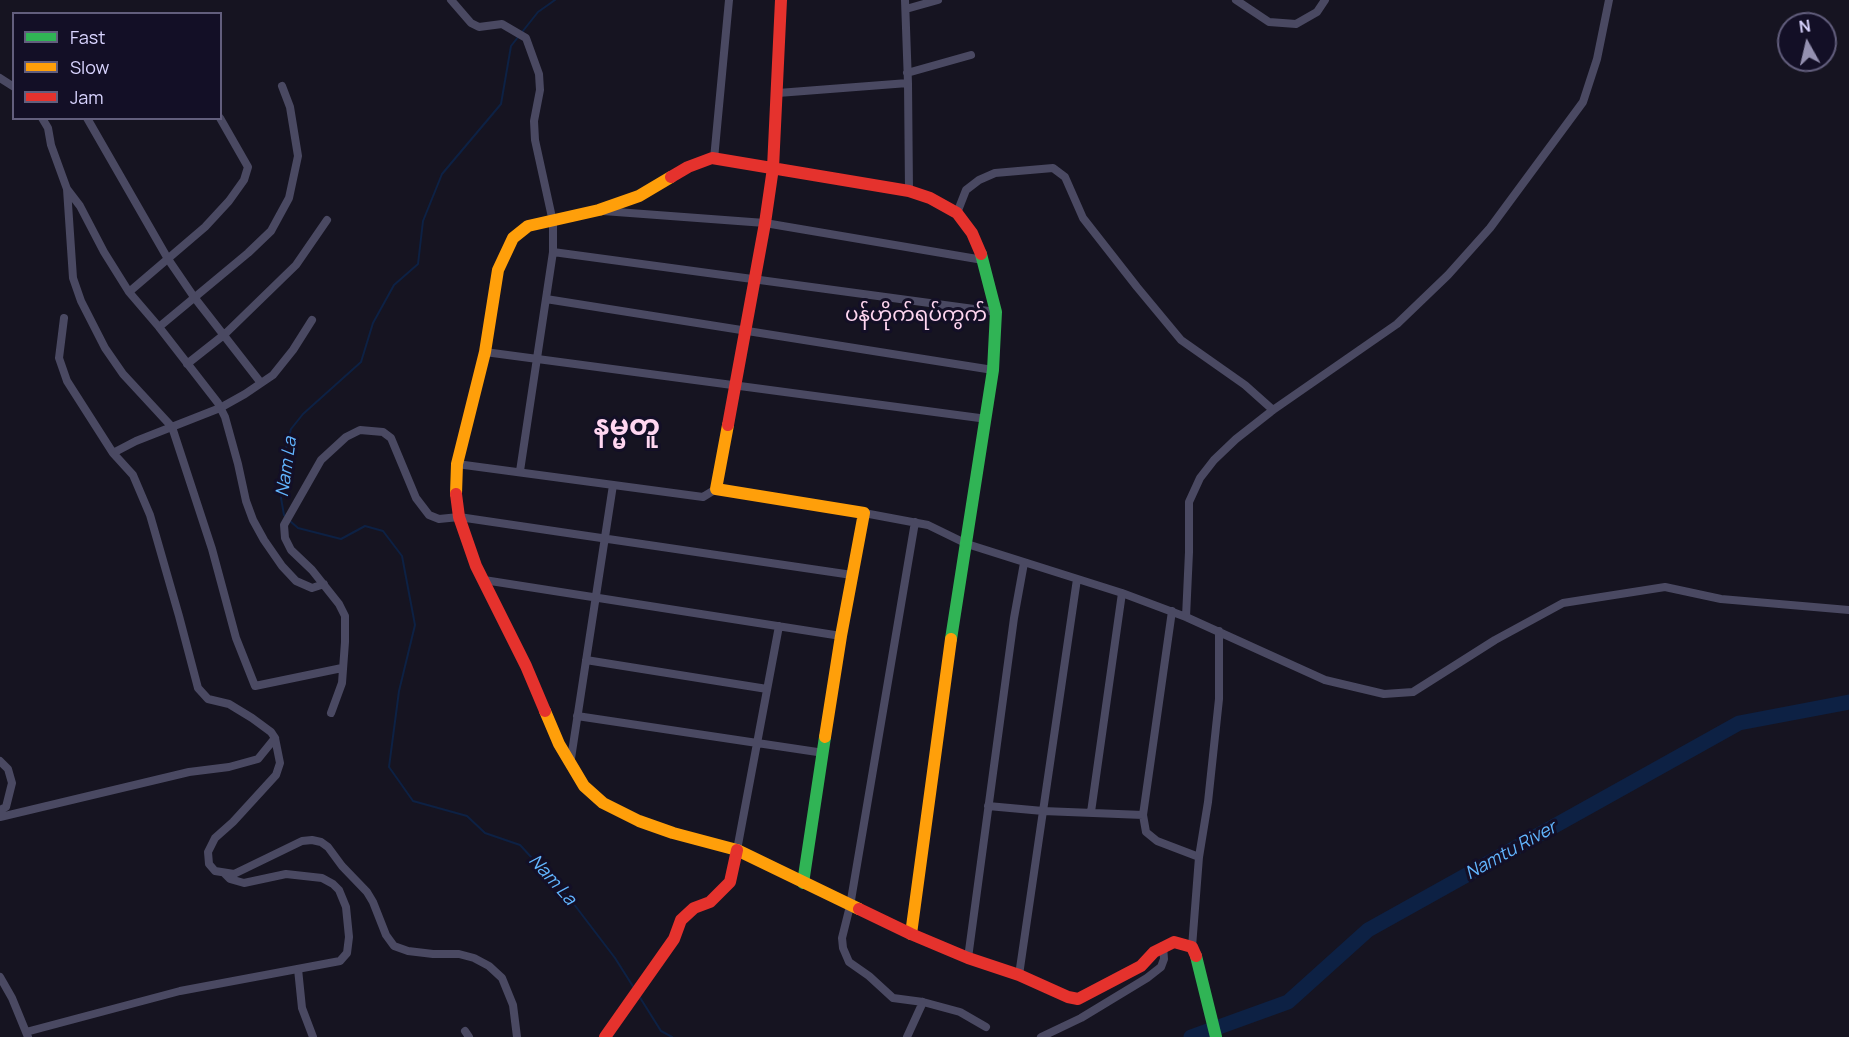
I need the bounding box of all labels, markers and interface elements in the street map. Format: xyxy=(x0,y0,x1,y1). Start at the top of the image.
legend xyxy=(12,12,222,120)
north arrow xyxy=(1777,12,1837,72)
text: N xyxy=(1798,14,1812,38)
text: Fast xyxy=(70,25,105,49)
text: Slow xyxy=(70,55,109,79)
text: Jam xyxy=(70,85,104,109)
district label: ပန်ဟိုက်ရပ်ကွက် xyxy=(845,303,987,327)
district label: နမ္မတူ xyxy=(594,410,660,444)
water label: Nam La xyxy=(272,436,302,498)
water label: Namtu River xyxy=(1462,817,1560,885)
water label: Nam La xyxy=(524,850,580,910)

